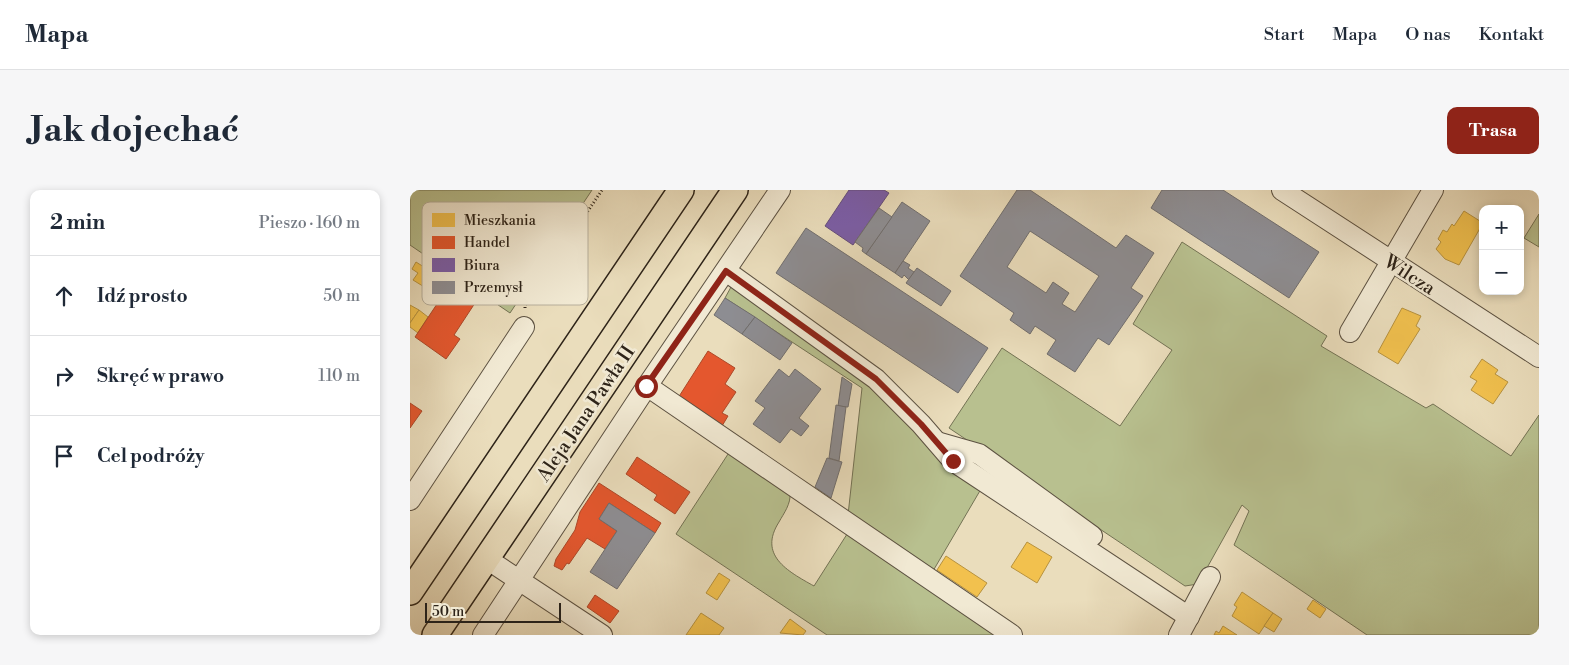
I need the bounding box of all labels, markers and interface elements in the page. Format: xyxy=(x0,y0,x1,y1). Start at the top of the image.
text: Mapa xyxy=(25,20,88,50)
text: Start xyxy=(1264,23,1305,46)
text: Mapa xyxy=(1333,23,1377,46)
text: O nas xyxy=(1405,23,1451,46)
text: Kontakt xyxy=(1479,23,1544,46)
button: Trasa xyxy=(1447,107,1539,154)
text: Jak dojechać xyxy=(30,109,239,152)
legend xyxy=(422,202,588,305)
map controls xyxy=(1479,205,1524,295)
button: + xyxy=(1479,205,1524,250)
text: 2 min xyxy=(50,210,105,236)
text: Mieszkania xyxy=(464,212,537,230)
text: Pieszo · 160 m xyxy=(259,213,360,233)
text: Handel xyxy=(464,234,510,252)
street label: Wilcza xyxy=(1378,249,1440,301)
button: − xyxy=(1479,250,1524,295)
text: Biura xyxy=(463,257,500,275)
text: Przemysł xyxy=(464,279,524,297)
icon: ahead xyxy=(50,282,78,310)
text: Idź prosto xyxy=(97,284,188,308)
text: 50 m xyxy=(323,286,360,306)
street label: Aleja Jana Pawła II xyxy=(531,341,640,487)
icon: right xyxy=(50,362,78,390)
text: Skręć w prawo xyxy=(97,364,224,388)
text: 110 m xyxy=(318,366,360,386)
route start xyxy=(635,375,658,398)
icon: arrive xyxy=(50,442,78,470)
text: Cel podróży xyxy=(97,444,204,468)
route end xyxy=(942,450,965,473)
scale bar xyxy=(425,600,561,623)
text: 50 m xyxy=(432,603,464,621)

